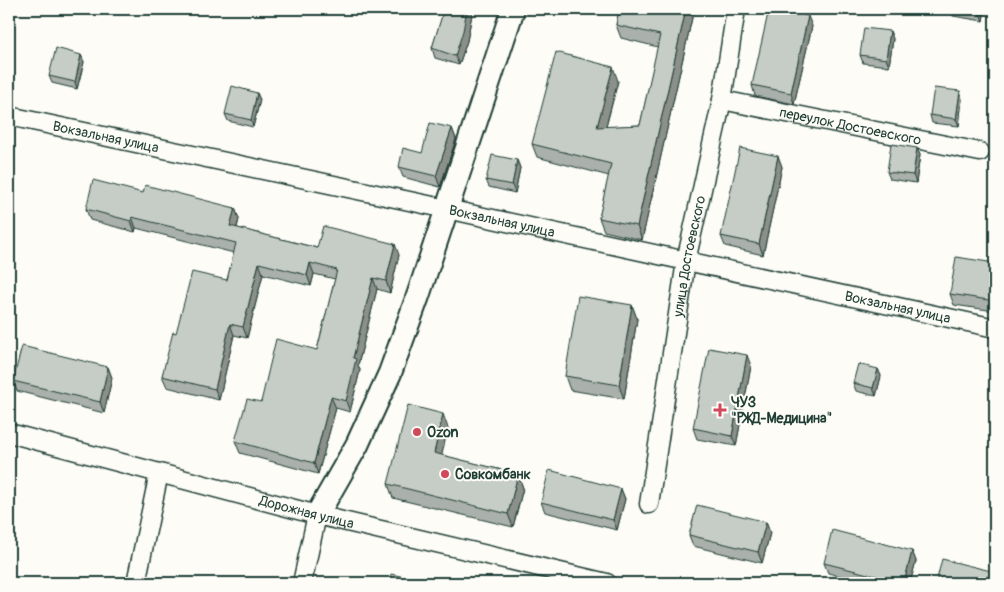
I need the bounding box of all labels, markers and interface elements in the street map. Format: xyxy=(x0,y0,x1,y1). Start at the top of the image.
street label: переулок Достоевского xyxy=(778,104,923,149)
street label: Вокзальная улица xyxy=(51,118,160,157)
street label: улица Достоевского xyxy=(669,194,709,319)
street label: Вокзальная улица xyxy=(447,202,556,241)
street label: Вокзальная улица xyxy=(843,288,952,327)
place label: ЧУЗ "РЖД-Медицина" xyxy=(731,394,832,427)
marker: ЧУЗ "РЖД-Медицина" xyxy=(713,403,727,417)
place label: Ozon xyxy=(427,424,459,441)
marker: Ozon xyxy=(411,426,423,438)
place label: Совкомбанк xyxy=(455,466,531,483)
marker: Совкомбанк xyxy=(439,468,451,480)
street label: Дорожная улица xyxy=(256,492,356,532)

